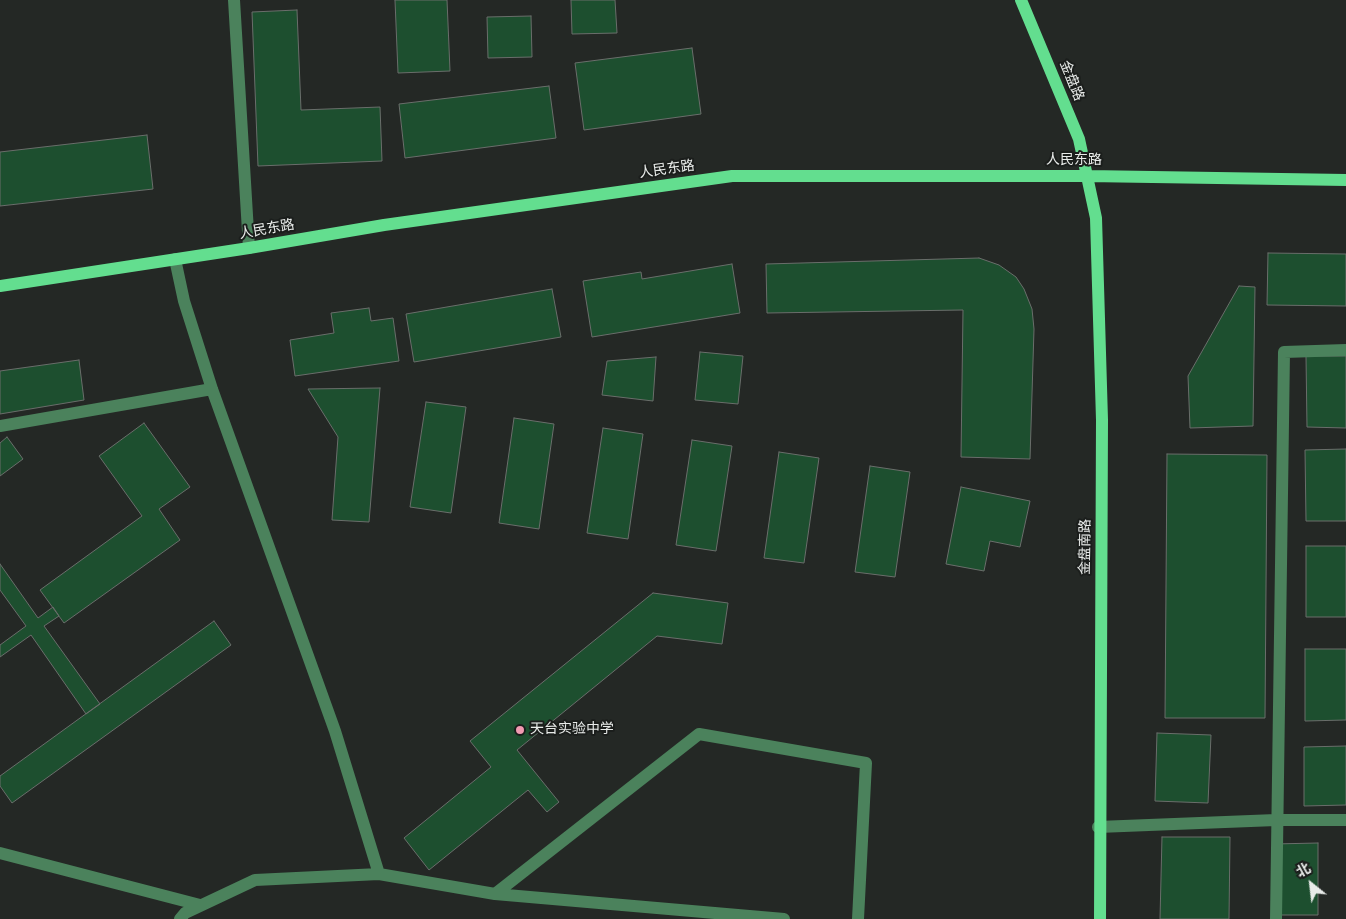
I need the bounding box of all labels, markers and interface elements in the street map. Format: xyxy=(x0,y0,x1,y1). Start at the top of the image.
street label: 金盘路 xyxy=(1055,58,1087,104)
street label: 人民东路 xyxy=(1046,153,1102,169)
street label: 人民东路 xyxy=(638,158,696,182)
street label: 人民东路 xyxy=(238,217,296,243)
street label: 金盘南路 xyxy=(1077,519,1095,575)
place label: 天台实验中学 xyxy=(530,722,614,738)
marker: 天台实验中学 xyxy=(514,724,526,736)
north arrow xyxy=(1286,859,1336,909)
text: 北 xyxy=(1293,859,1314,882)

